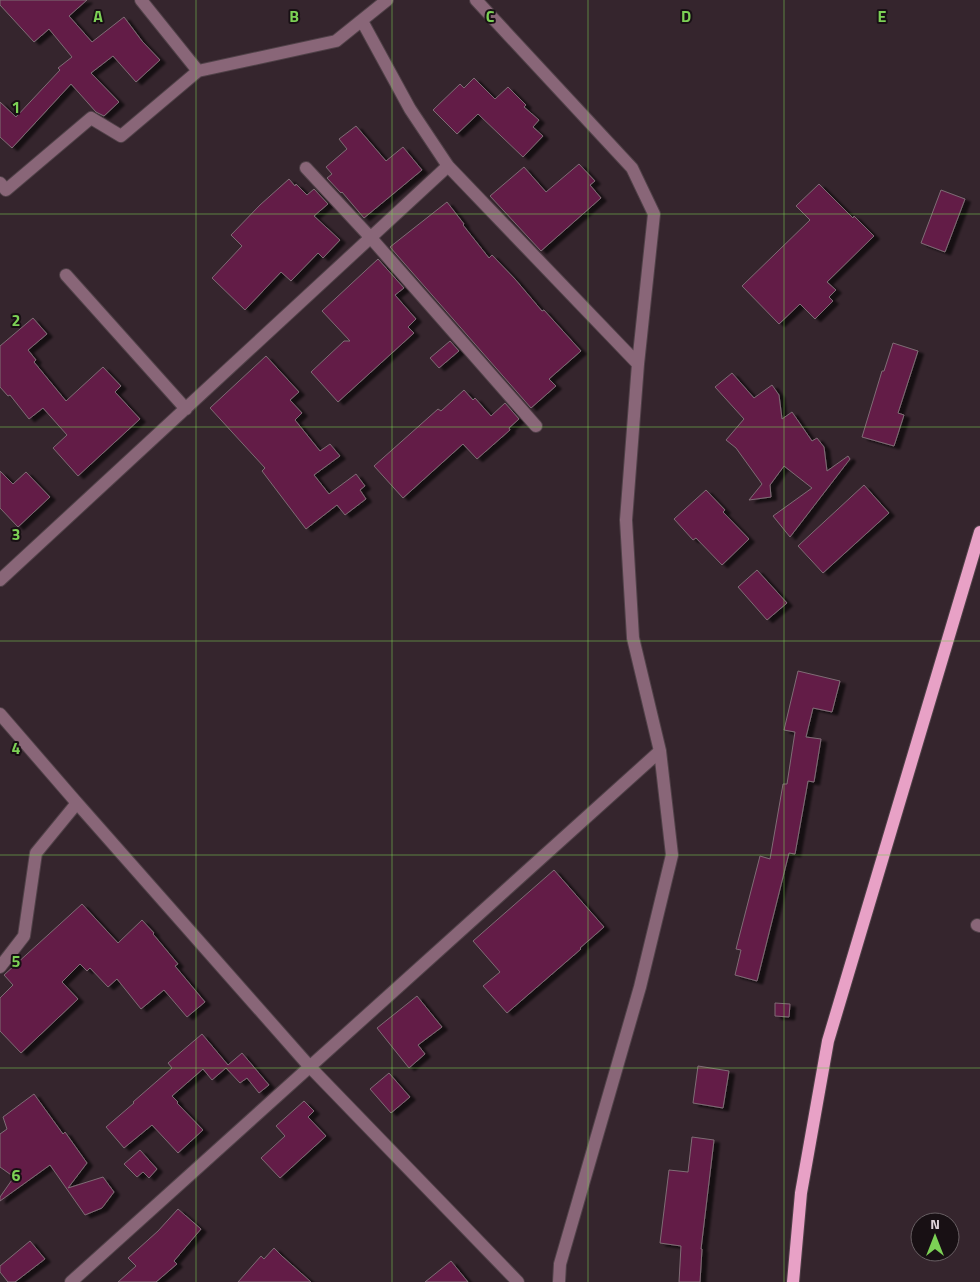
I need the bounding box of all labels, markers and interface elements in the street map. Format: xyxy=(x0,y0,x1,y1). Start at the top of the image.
text: A xyxy=(93,4,103,28)
text: B xyxy=(289,4,299,28)
text: C xyxy=(486,4,495,28)
text: D xyxy=(681,4,691,28)
text: E xyxy=(878,4,887,28)
text: 1 xyxy=(12,95,20,119)
text: 2 xyxy=(12,308,20,332)
text: 3 xyxy=(12,522,20,546)
text: 4 xyxy=(12,736,21,760)
text: 5 xyxy=(12,949,21,973)
text: 6 xyxy=(12,1163,21,1187)
north arrow xyxy=(910,1212,960,1262)
text: N xyxy=(930,1213,940,1234)

